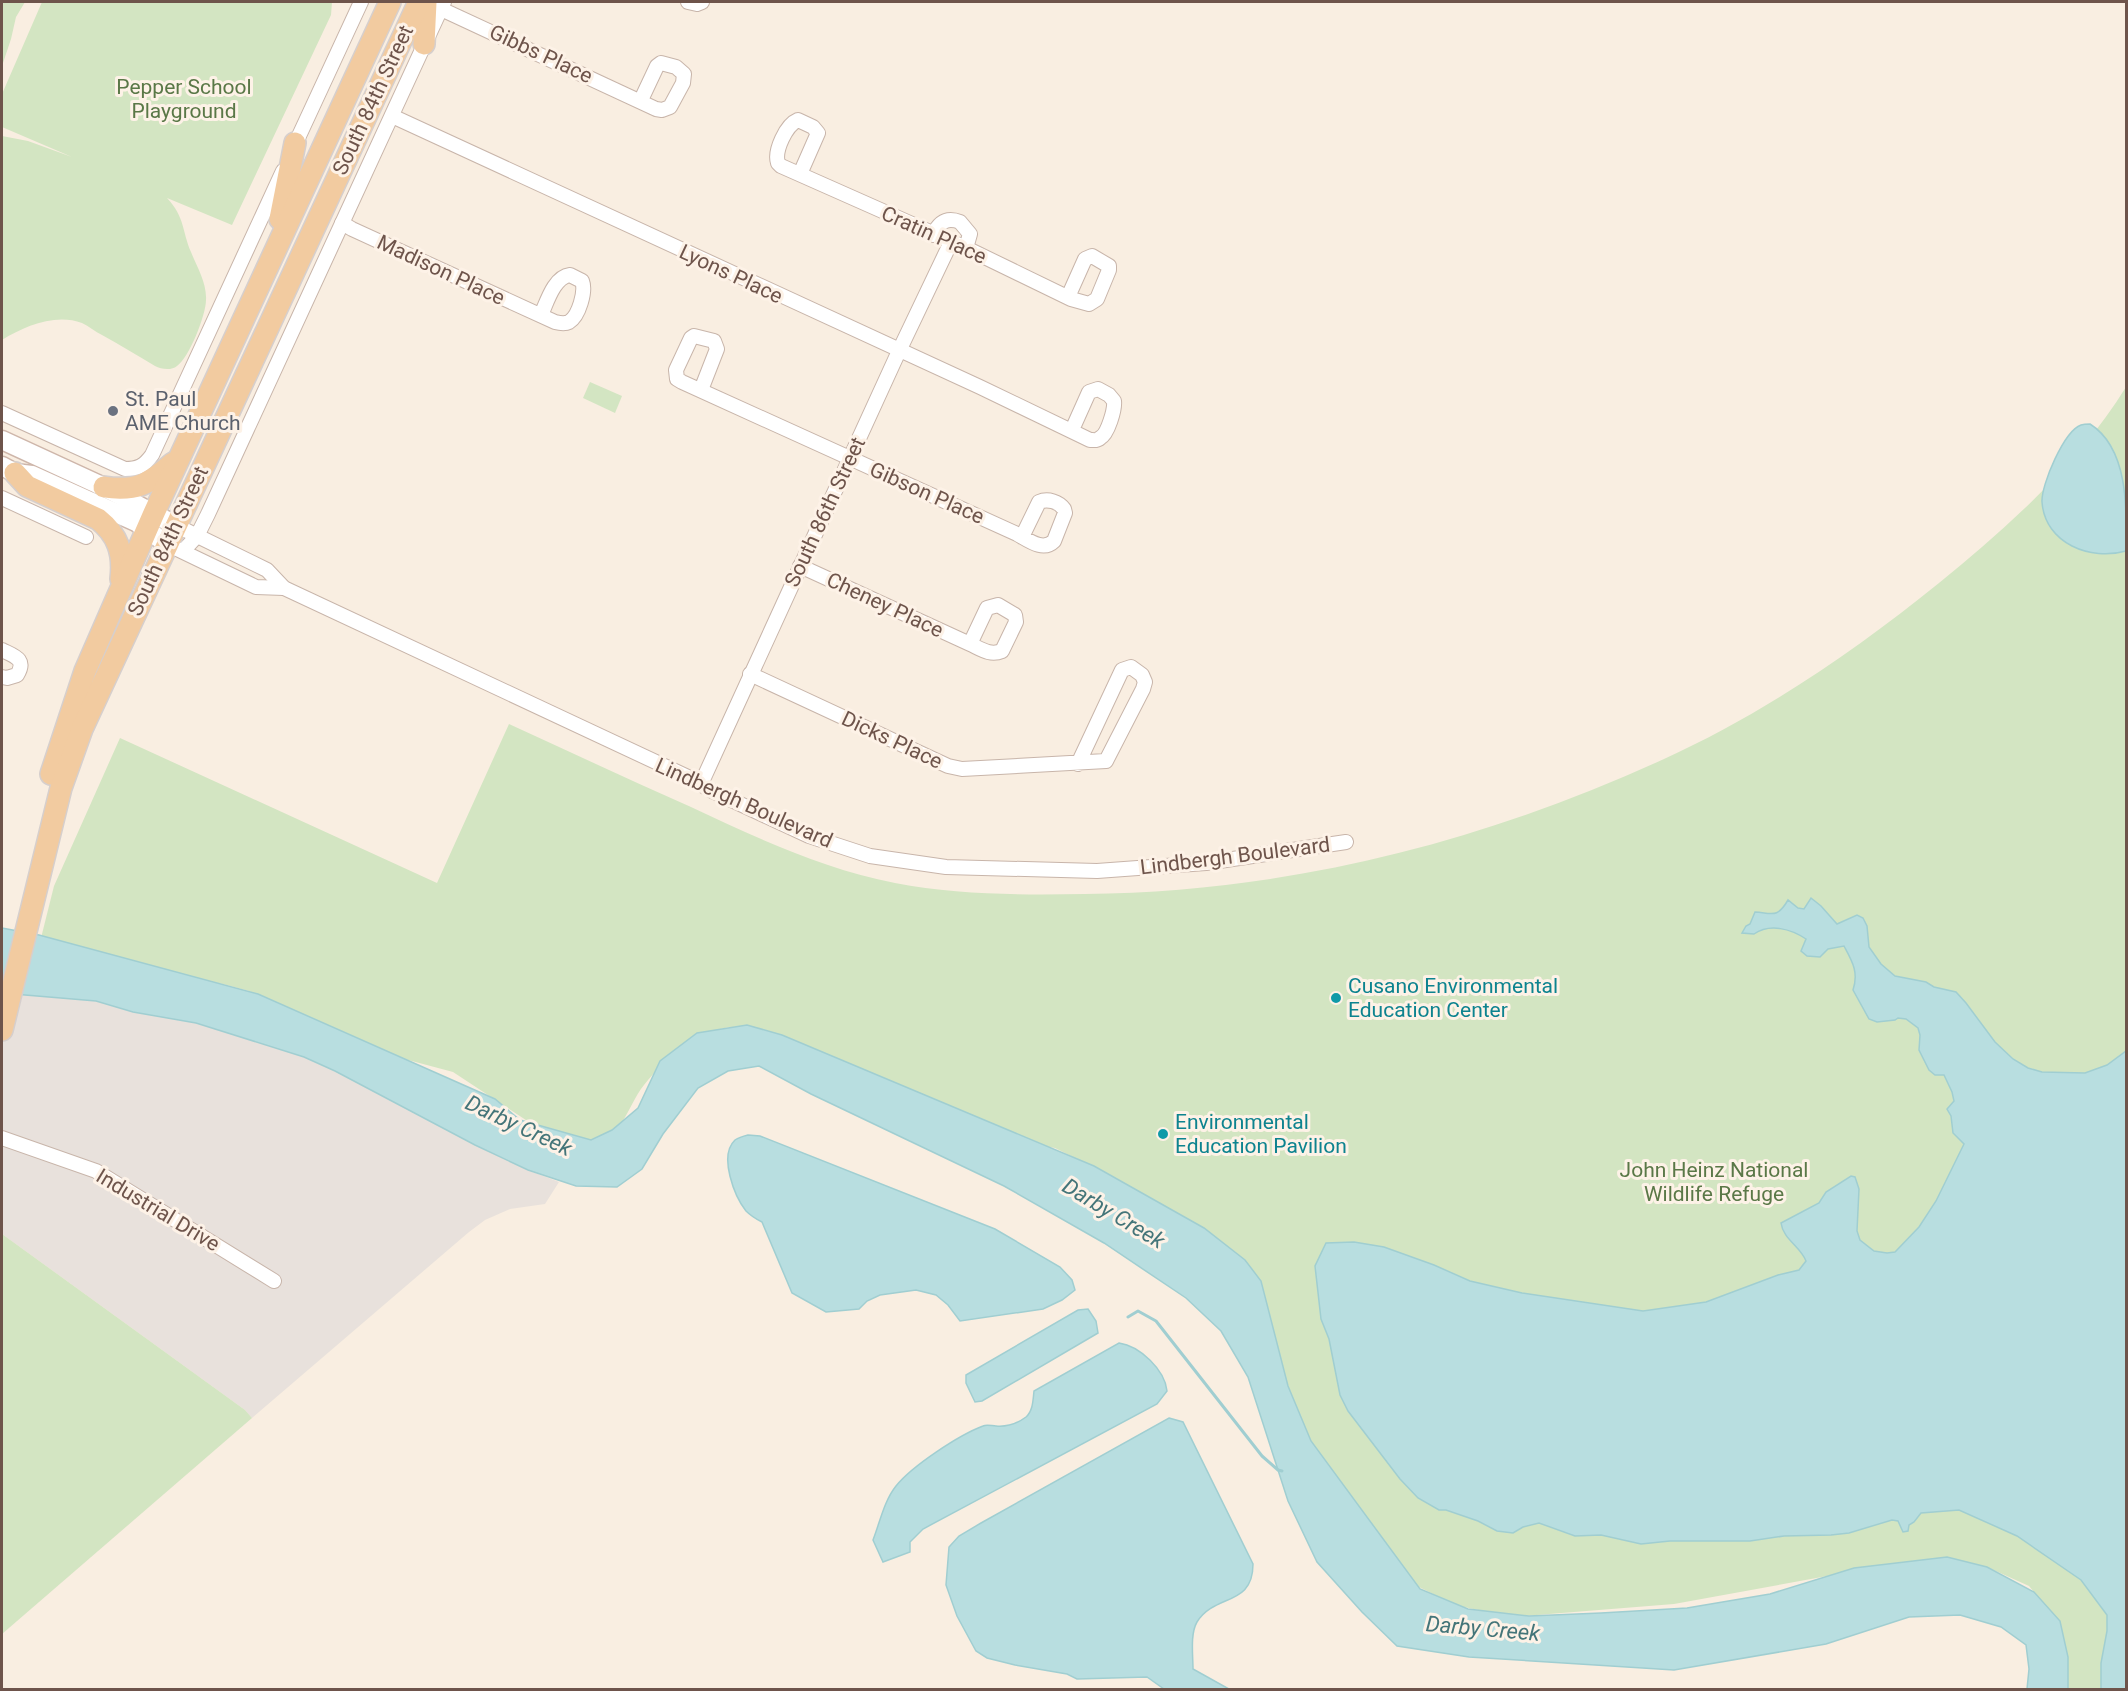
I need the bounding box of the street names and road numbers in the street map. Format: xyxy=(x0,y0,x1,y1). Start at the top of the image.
street label: Gibbs Place xyxy=(486,20,596,88)
street label: South 84th Street xyxy=(328,21,418,179)
street label: Cratin Place xyxy=(878,201,990,269)
street label: Madison Place xyxy=(373,230,509,310)
street label: Lyons Place xyxy=(676,240,786,308)
street label: South 86th Street xyxy=(780,433,870,591)
street label: Gibson Place xyxy=(866,457,988,529)
street label: South 84th Street xyxy=(123,462,213,620)
street label: Cheney Place xyxy=(823,567,947,643)
street label: Dicks Place xyxy=(838,706,946,774)
street label: Lindbergh Boulevard xyxy=(652,753,836,853)
street label: Lindbergh Boulevard xyxy=(1139,832,1331,880)
street label: Industrial Drive xyxy=(92,1164,224,1256)

